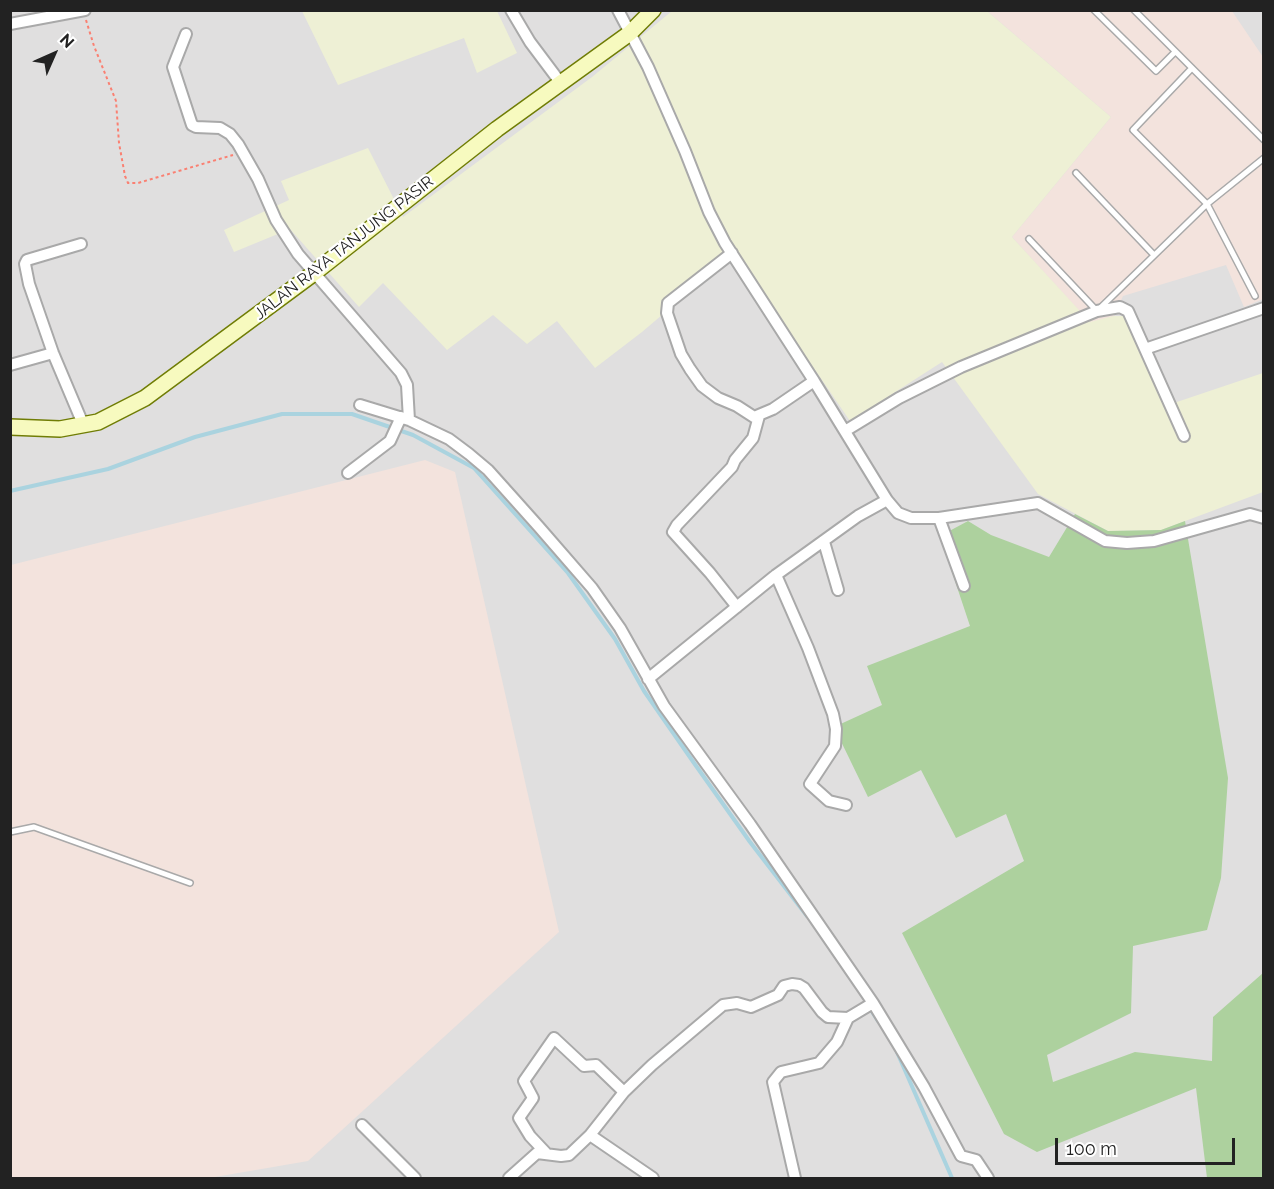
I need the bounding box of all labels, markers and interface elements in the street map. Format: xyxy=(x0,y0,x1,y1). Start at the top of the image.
north arrow xyxy=(24,24,84,84)
text: N xyxy=(56,30,78,52)
street label: JALAN RAYA TANJUNG PASIR xyxy=(251,172,437,324)
scale bar xyxy=(1058,1126,1238,1164)
text: 100 m xyxy=(1066,1138,1117,1159)

